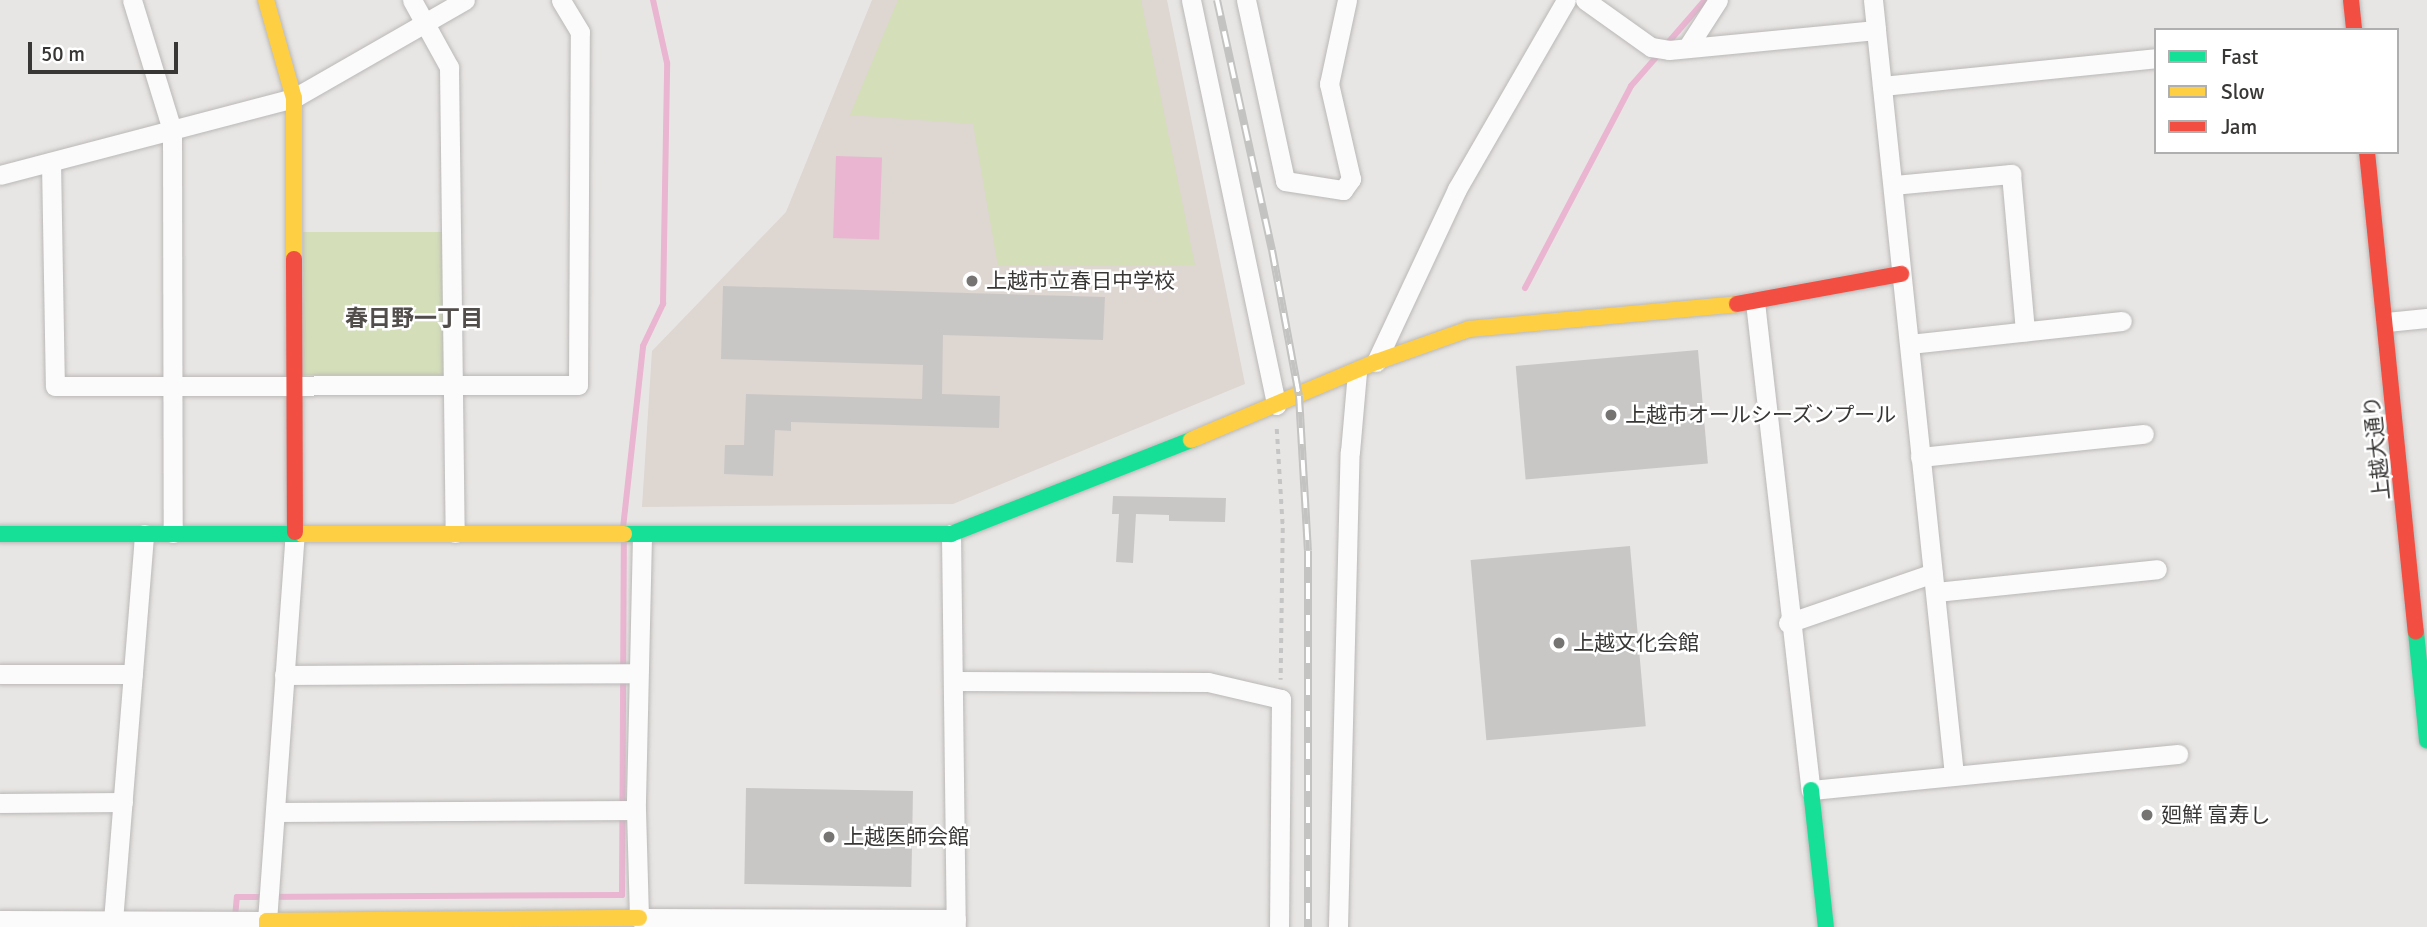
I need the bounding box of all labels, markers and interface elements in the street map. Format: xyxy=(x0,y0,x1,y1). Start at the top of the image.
scale bar xyxy=(32,28,182,72)
legend xyxy=(2154,28,2399,154)
text: 50 m xyxy=(41,41,85,67)
text: Fast xyxy=(2221,44,2258,70)
text: Slow xyxy=(2221,79,2265,105)
text: Jam xyxy=(2221,114,2257,140)
place label: 上越市立春日中学校 xyxy=(986,268,1175,294)
marker: 上越市立春日中学校 xyxy=(964,273,980,289)
district label: 春日野一丁目 xyxy=(345,305,483,333)
street label: 上越大通り xyxy=(2359,394,2395,502)
place label: 上越市オールシーズンプール xyxy=(1625,402,1898,428)
marker: 上越市オールシーズンプール xyxy=(1603,407,1619,423)
place label: 上越文化会館 xyxy=(1573,630,1699,656)
marker: 上越文化会館 xyxy=(1551,635,1567,651)
place label: 廻鮮 富寿し xyxy=(2161,802,2271,828)
marker: 廻鮮 富寿し xyxy=(2139,807,2155,823)
place label: 上越医師会館 xyxy=(843,824,969,850)
marker: 上越医師会館 xyxy=(821,829,837,845)

